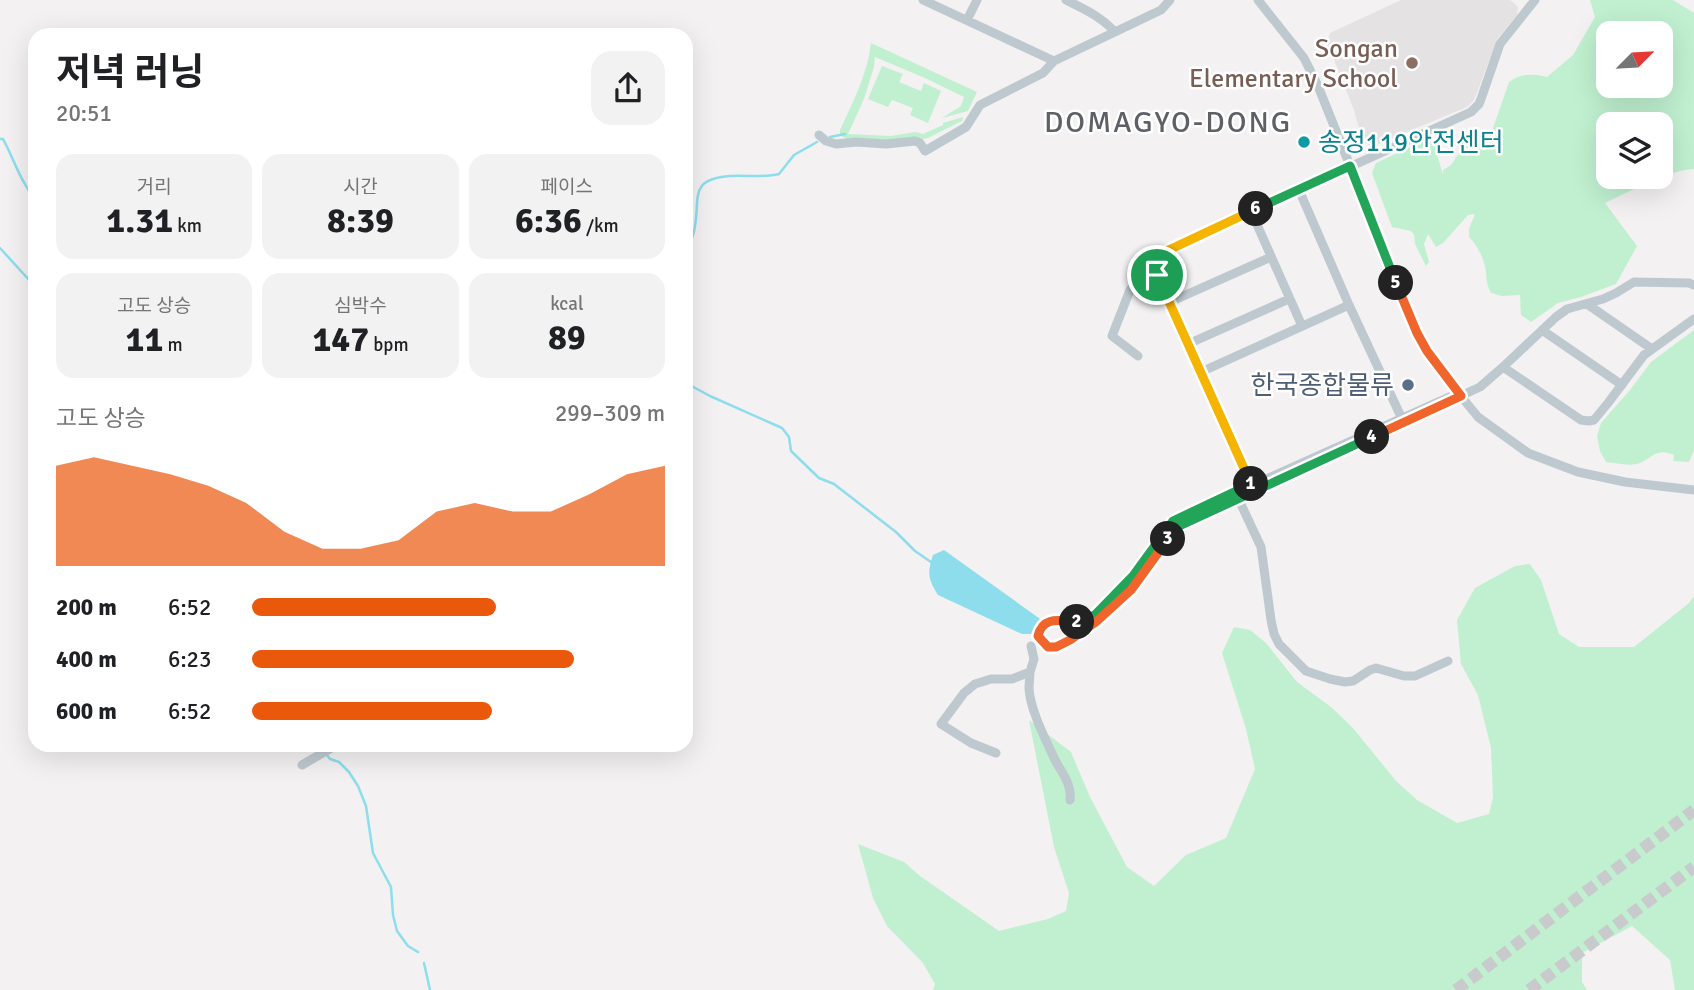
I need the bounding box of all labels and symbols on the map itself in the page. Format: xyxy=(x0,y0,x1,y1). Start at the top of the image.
north arrow xyxy=(1596,21,1673,98)
place label: Songan Elementary School xyxy=(1189,33,1398,95)
marker: Songan Elementary School xyxy=(1404,55,1420,71)
district label: DOMAGYO-DONG xyxy=(1044,104,1292,141)
place label: 송정119안전센터 xyxy=(1318,127,1504,159)
marker: 송정119안전센터 xyxy=(1296,134,1312,150)
pin: 6 xyxy=(1238,192,1274,227)
pin xyxy=(1127,245,1187,305)
pin: 5 xyxy=(1378,266,1414,300)
place label: 한국종합물류 xyxy=(1250,370,1394,402)
marker: 한국종합물류 xyxy=(1400,377,1416,393)
pin: 4 xyxy=(1354,420,1390,454)
pin: 1 xyxy=(1234,466,1268,502)
pin: 3 xyxy=(1150,522,1186,556)
pin: 2 xyxy=(1060,604,1094,640)

